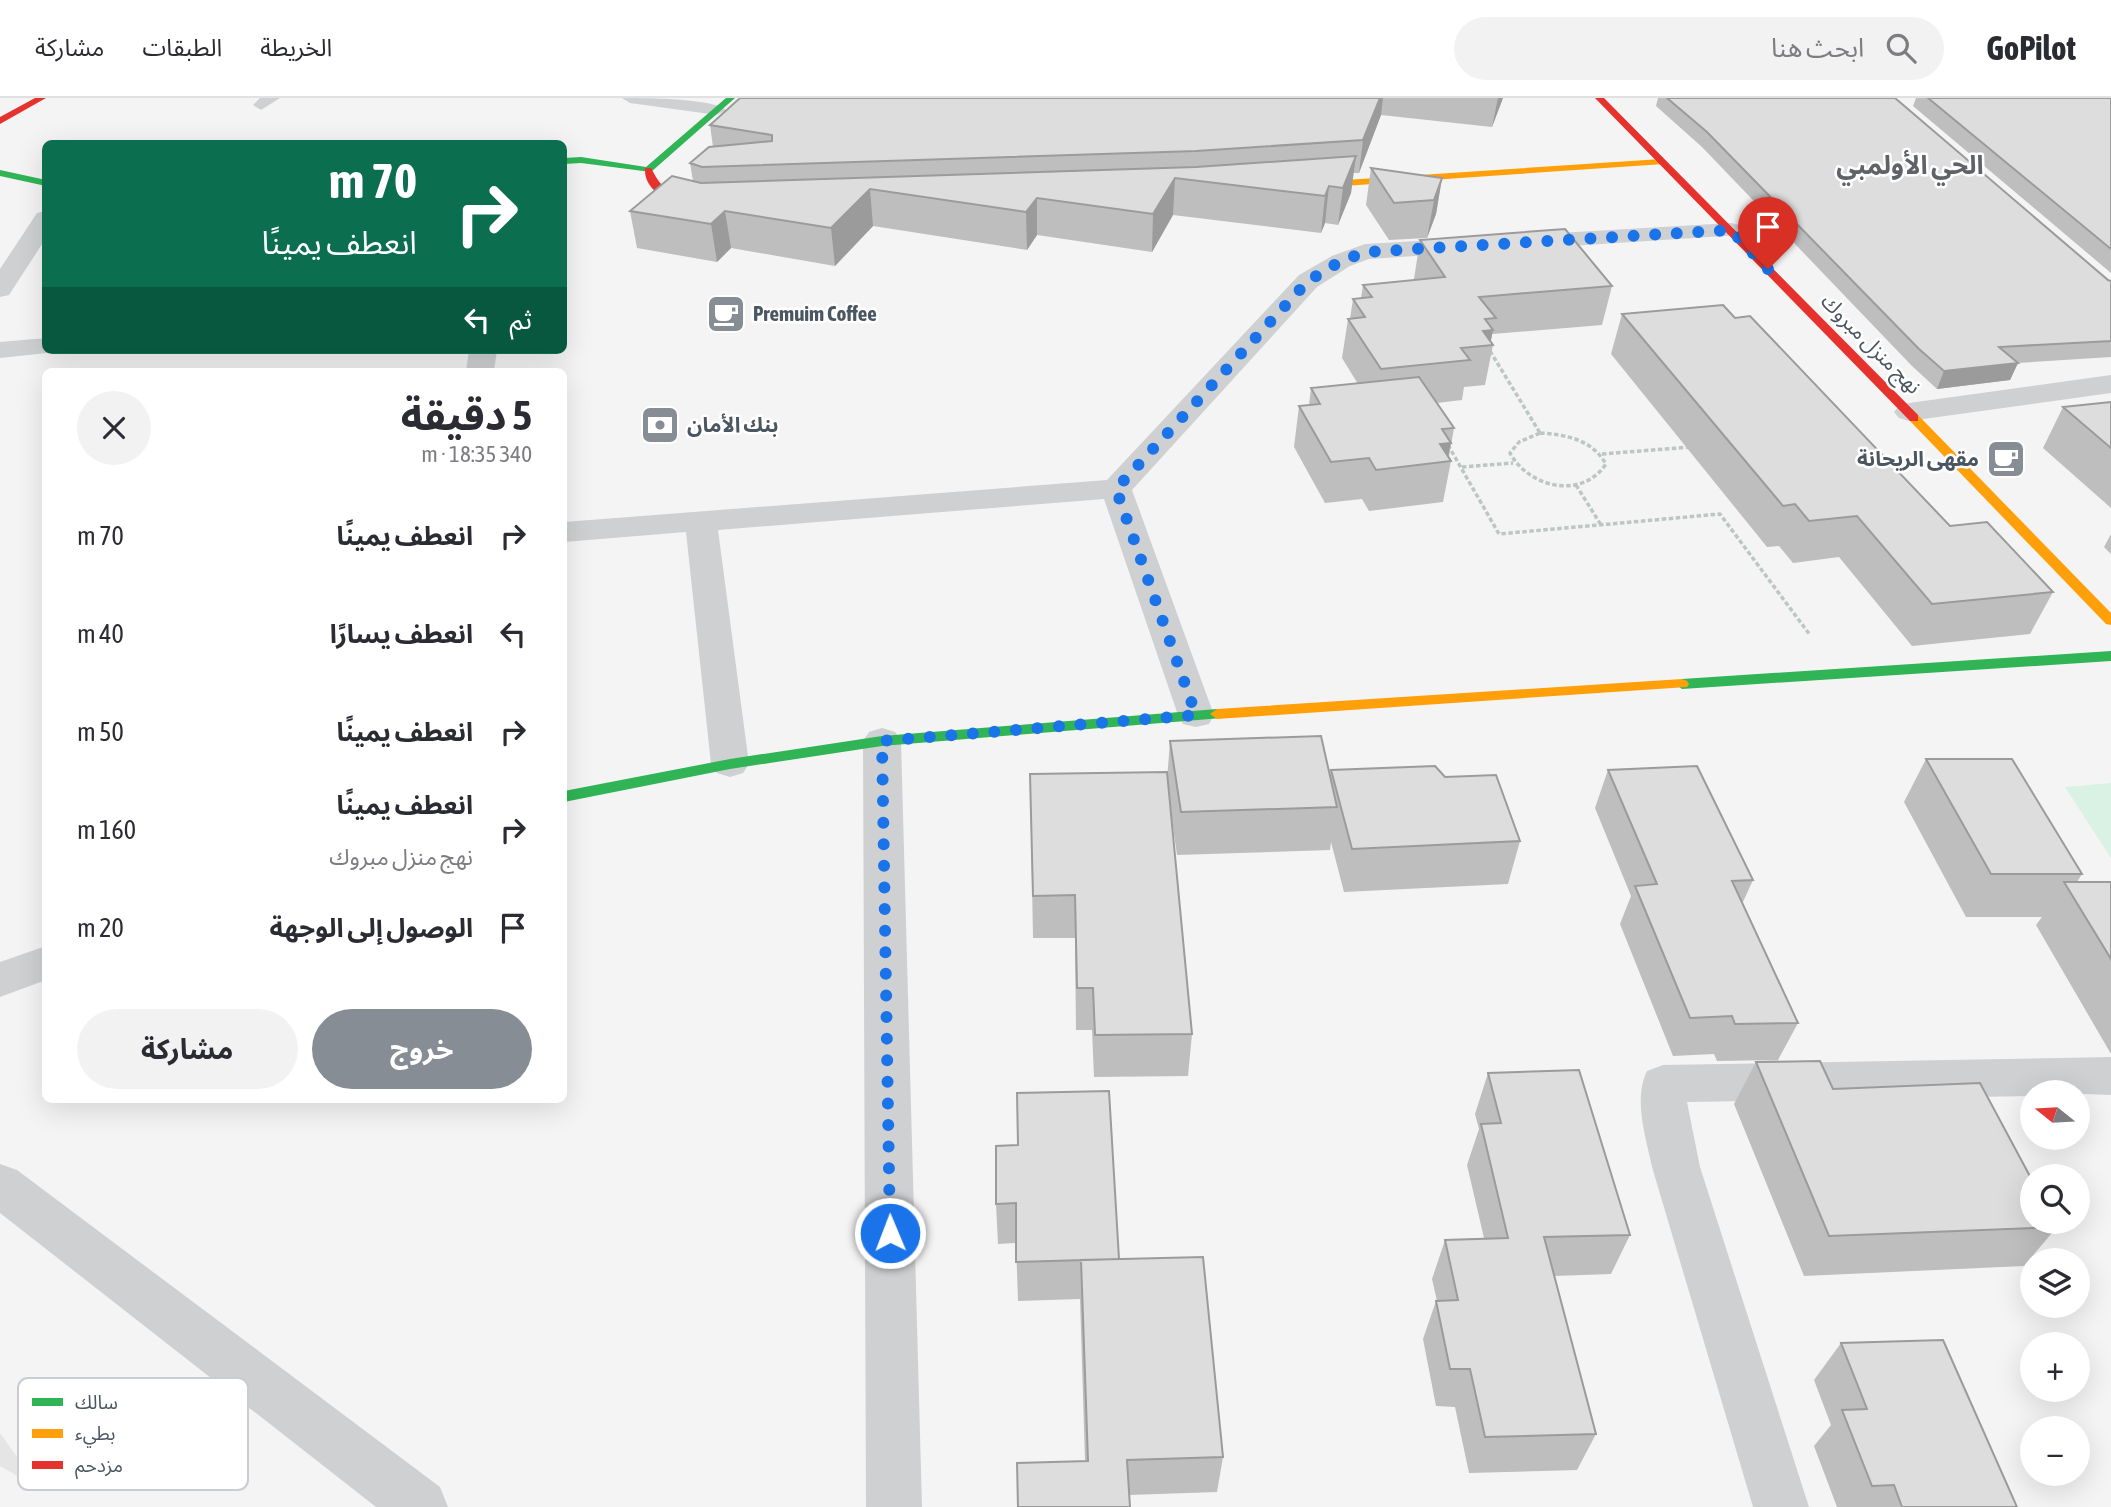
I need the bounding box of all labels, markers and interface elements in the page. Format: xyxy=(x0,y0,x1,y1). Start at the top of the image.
search box xyxy=(1454,17,1944,80)
icon: search xyxy=(1882,29,1920,67)
text: GoPilot xyxy=(1986,29,2076,67)
text: ابحث هنا xyxy=(1771,33,1864,63)
text: مشاركة xyxy=(35,34,104,61)
text: الطبقات xyxy=(142,34,222,61)
text: الخريطة xyxy=(260,34,332,61)
district label: الحي الأولمبي xyxy=(1836,150,1984,186)
text: 70 m xyxy=(329,152,417,208)
icon: right xyxy=(441,168,532,259)
pin xyxy=(1738,197,1798,269)
icon: arrive xyxy=(1749,208,1787,246)
text: انعطف يمينًا xyxy=(262,224,417,261)
street label: نهج منزل مبروك xyxy=(1814,288,1927,401)
cafe icon: Premuim Coffee xyxy=(705,293,747,335)
icon: left xyxy=(458,301,496,339)
place label: Premuim Coffee xyxy=(753,301,877,325)
text: ثم xyxy=(510,305,532,335)
button: close xyxy=(77,391,151,465)
text: 5 دقيقة xyxy=(401,391,532,439)
bank icon: بنك الأمان xyxy=(639,404,681,446)
place label: بنك الأمان xyxy=(687,412,779,437)
cafe icon: مقهى الريحانة xyxy=(1985,438,2027,480)
text: 340 m · 18:35 xyxy=(421,441,532,467)
place label: مقهى الريحانة xyxy=(1857,446,1979,471)
icon: right xyxy=(494,517,532,555)
text: 70 m xyxy=(77,521,124,551)
text: انعطف يمينًا xyxy=(336,521,473,551)
icon: left xyxy=(494,615,532,653)
text: 40 m xyxy=(77,619,124,649)
text: انعطف يسارًا xyxy=(330,619,473,649)
icon: right xyxy=(494,713,532,751)
text: 50 m xyxy=(77,717,124,747)
text: انعطف يمينًا xyxy=(336,717,473,747)
text: انعطف يمينًا xyxy=(336,790,473,820)
icon: right xyxy=(494,811,532,849)
text: 160 m xyxy=(77,815,136,845)
text: نهج منزل مبروك xyxy=(329,844,473,870)
icon: arrive xyxy=(494,909,532,947)
text: 20 m xyxy=(77,913,124,943)
text: الوصول إلى الوجهة xyxy=(270,913,473,943)
button: مشاركة xyxy=(77,1009,298,1089)
button: خروج xyxy=(312,1009,532,1089)
north arrow xyxy=(2020,1080,2090,1150)
map controls xyxy=(2020,1080,2090,1486)
button: search xyxy=(2020,1164,2090,1234)
position arrow xyxy=(853,1196,927,1270)
button: layers xyxy=(2020,1248,2090,1318)
button: + xyxy=(2020,1332,2090,1402)
legend xyxy=(18,1378,248,1490)
text: سالك xyxy=(75,1391,118,1413)
button: − xyxy=(2020,1416,2090,1486)
text: بطيء xyxy=(75,1422,115,1448)
text: مزدحم xyxy=(75,1454,123,1480)

